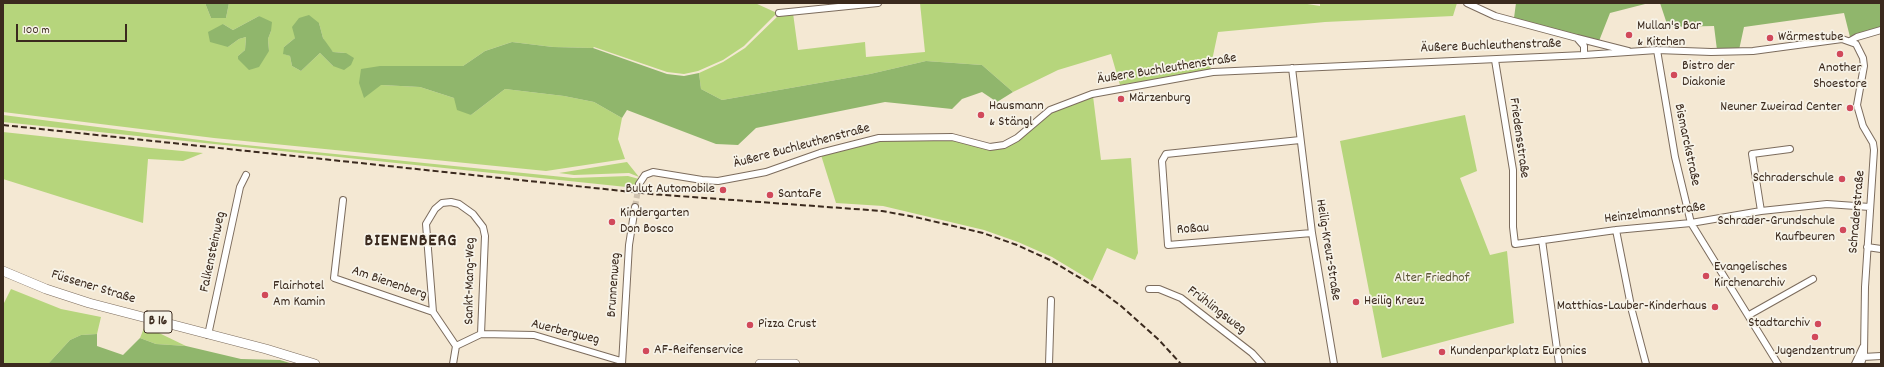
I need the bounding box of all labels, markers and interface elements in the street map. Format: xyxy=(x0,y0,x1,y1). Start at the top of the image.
scale bar xyxy=(18,16,129,42)
place label: Mullan's Bar & Kitchen xyxy=(1637,19,1701,52)
text: 100 m xyxy=(23,22,50,39)
marker: Mullan's Bar & Kitchen xyxy=(1624,30,1634,40)
place label: Wärmestube xyxy=(1778,30,1843,46)
marker: Wärmestube xyxy=(1765,33,1775,43)
street label: Äußere Buchleuthenstraße xyxy=(1420,36,1562,58)
marker: Another Shoestore xyxy=(1835,49,1845,59)
street label: Äußere Buchleuthenstraße xyxy=(1096,51,1238,89)
place label: Bistro der Diakonie xyxy=(1682,59,1735,92)
place label: Another Shoestore xyxy=(1813,61,1867,94)
marker: Bistro der Diakonie xyxy=(1669,70,1679,80)
place label: Märzenburg xyxy=(1129,91,1191,107)
marker: Märzenburg xyxy=(1116,94,1126,104)
street label: Friedensstraße xyxy=(1504,97,1532,179)
place label: Hausmann & Stängl xyxy=(989,99,1044,132)
place label: Neuner Zweirad Center xyxy=(1720,100,1842,116)
street label: Bismarckstraße xyxy=(1669,102,1703,188)
marker: Neuner Zweirad Center xyxy=(1845,103,1855,113)
marker: Hausmann & Stängl xyxy=(976,110,986,120)
street label: Äußere Buchleuthenstraße xyxy=(732,121,872,173)
street label: Schraderstraße xyxy=(1846,170,1870,254)
place label: Schraderschule xyxy=(1753,171,1834,187)
marker: Schraderschule xyxy=(1837,174,1847,184)
place label: Bulut Automobile xyxy=(626,182,715,198)
marker: Bulut Automobile xyxy=(718,185,728,195)
place label: SantaFe xyxy=(778,187,821,203)
marker: SantaFe xyxy=(765,190,775,200)
street label: Heilig-Kreuz-Straße xyxy=(1311,198,1343,302)
street label: Heinzelmannstraße xyxy=(1603,199,1707,229)
place label: Kindergarten Don Bosco xyxy=(620,206,689,238)
street label: Falkensteinweg xyxy=(197,210,231,294)
place label: Schrader-Grundschule Kaufbeuren xyxy=(1718,214,1835,246)
marker: Kindergarten Don Bosco xyxy=(607,217,617,227)
street label: Roßau xyxy=(1176,220,1210,240)
marker: Schrader-Grundschule Kaufbeuren xyxy=(1838,225,1848,235)
district label: BIENENBERG xyxy=(365,232,457,254)
street label: Sankt-Mang-Weg xyxy=(462,237,480,325)
street label: Brunnenweg xyxy=(604,252,626,318)
place label: Evangelisches Kirchenarchiv xyxy=(1714,260,1787,292)
street label: Am Bienenberg xyxy=(349,263,429,305)
street label: Füssener Straße xyxy=(49,267,137,309)
park label: Alter Friedhof xyxy=(1395,271,1469,287)
marker: Evangelisches Kirchenarchiv xyxy=(1701,271,1711,281)
place label: Flairhotel Am Kamin xyxy=(273,279,325,312)
street label: Frühlingsweg xyxy=(1183,283,1249,339)
marker: Flairhotel Am Kamin xyxy=(260,290,270,300)
place label: Heilig Kreuz xyxy=(1364,294,1424,310)
marker: Heilig Kreuz xyxy=(1351,297,1361,307)
place label: Matthias-Lauber-Kinderhaus xyxy=(1557,299,1707,315)
marker: Matthias-Lauber-Kinderhaus xyxy=(1710,302,1720,312)
road number: B 16 xyxy=(144,311,172,333)
street label: Auerbergweg xyxy=(529,316,601,350)
place label: Stadtarchiv xyxy=(1748,316,1810,332)
place label: Pizza Crust xyxy=(758,317,817,333)
marker: Stadtarchiv xyxy=(1813,319,1823,329)
marker: Pizza Crust xyxy=(745,320,755,330)
marker: Jugendzentrum xyxy=(1810,332,1820,342)
place label: AF-Reifenservice xyxy=(654,343,743,359)
place label: Kundenparkplatz Euronics xyxy=(1450,344,1587,360)
place label: Jugendzentrum xyxy=(1775,344,1855,360)
marker: AF-Reifenservice xyxy=(641,346,651,356)
marker: Kundenparkplatz Euronics xyxy=(1437,347,1447,357)

